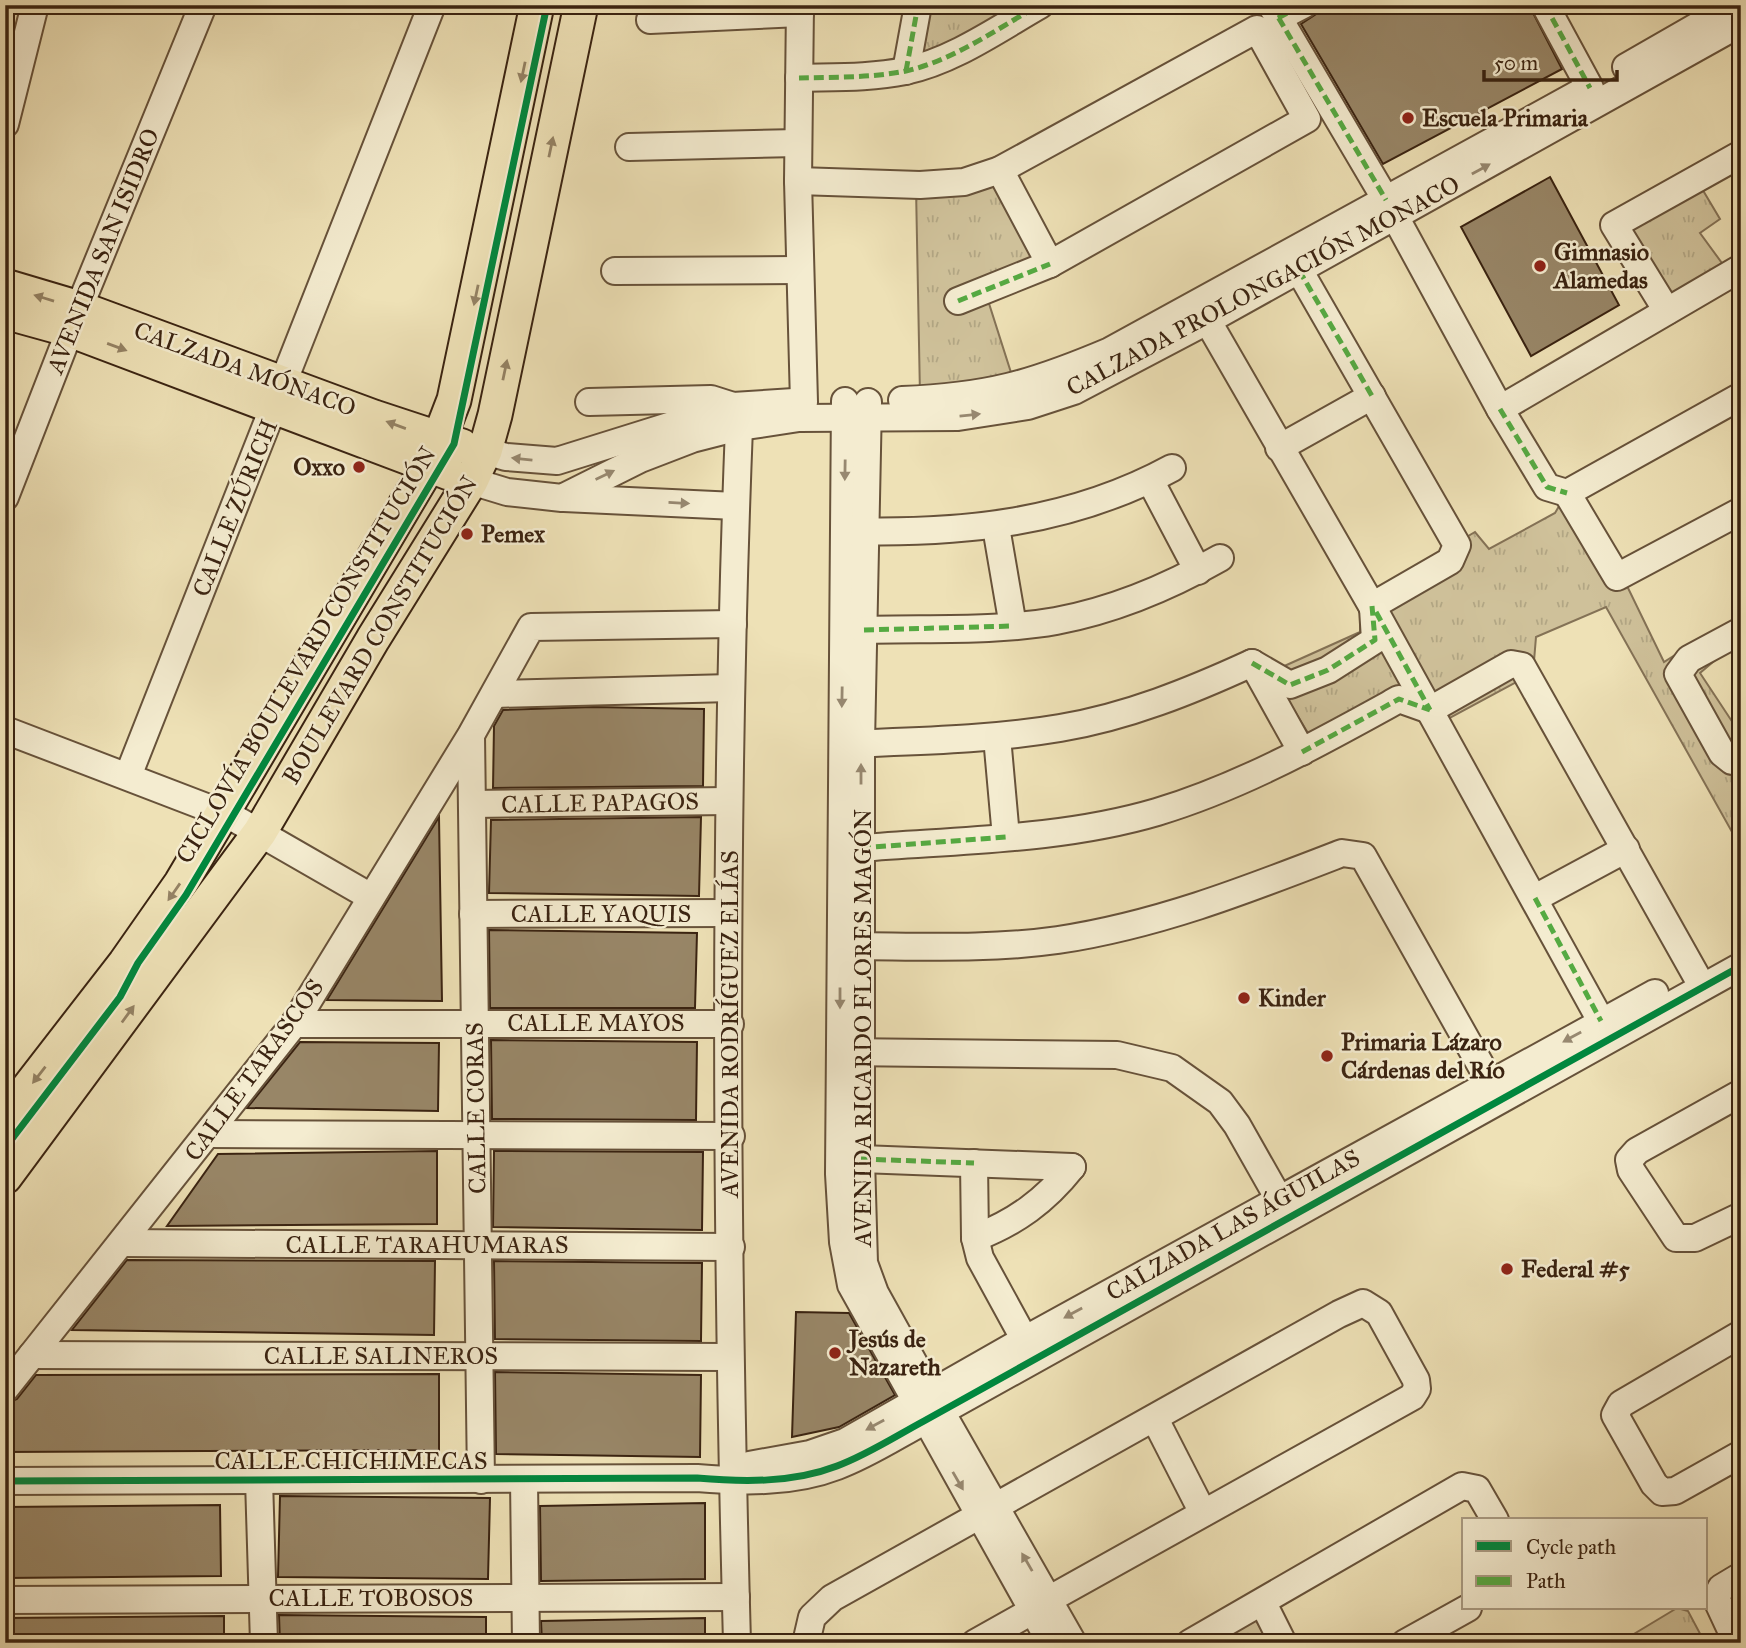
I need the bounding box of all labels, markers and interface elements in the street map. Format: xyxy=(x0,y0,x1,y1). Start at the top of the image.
scale bar xyxy=(1484,38,1616,82)
text: 50 m xyxy=(1494,50,1539,76)
one-way arrow xyxy=(517,61,528,83)
place label: Escuela Primaria xyxy=(1422,103,1589,133)
marker: Escuela Primaria xyxy=(1400,110,1416,126)
street label: AVENIDA SAN ISIDRO xyxy=(40,124,166,379)
one-way arrow xyxy=(546,136,557,158)
one-way arrow xyxy=(1471,163,1490,175)
street label: CALZADA PROLONGACIÓN MONACO xyxy=(1061,169,1465,403)
place label: Gimnasio Alamedas xyxy=(1552,237,1649,295)
marker: Gimnasio Alamedas xyxy=(1532,258,1548,274)
one-way arrow xyxy=(471,284,482,306)
one-way arrow xyxy=(33,292,54,302)
street label: CALZADA MÓNACO xyxy=(130,315,360,423)
one-way arrow xyxy=(106,342,127,353)
one-way arrow xyxy=(499,359,510,381)
one-way arrow xyxy=(959,410,981,421)
street label: CALLE ZÚRICH xyxy=(186,415,284,601)
one-way arrow xyxy=(386,419,407,430)
street label: CICLOVÍA BOULEVARD CONSTITUCIÓN xyxy=(169,441,443,869)
place label: Oxxo xyxy=(293,452,345,482)
one-way arrow xyxy=(511,453,533,464)
marker: Oxxo xyxy=(351,459,367,475)
one-way arrow xyxy=(839,459,850,481)
street label: BOULEVARD CONSTITUCIÓN xyxy=(276,470,484,790)
one-way arrow xyxy=(595,470,615,481)
one-way arrow xyxy=(668,498,690,509)
place label: Pemex xyxy=(481,519,545,549)
marker: Pemex xyxy=(459,526,475,542)
one-way arrow xyxy=(836,686,847,708)
one-way arrow xyxy=(855,763,867,785)
street label: CALLE PAPAGOS xyxy=(501,786,699,820)
street label: AVENIDA RICARDO FLORES MAGÓN xyxy=(848,809,878,1248)
street label: AVENIDA RODRÍGUEZ ELÍAS xyxy=(715,850,745,1199)
one-way arrow xyxy=(167,883,181,901)
street label: CALLE YAQUIS xyxy=(511,899,691,929)
street label: CALLE TARASCOS xyxy=(178,973,330,1167)
place label: Kinder xyxy=(1258,983,1327,1013)
one-way arrow xyxy=(834,987,846,1009)
marker: Kinder xyxy=(1236,990,1252,1006)
one-way arrow xyxy=(121,1004,135,1023)
street label: CALLE MAYOS xyxy=(507,1008,685,1038)
street label: CALLE CORAS xyxy=(460,1022,492,1194)
place label: Primaria Lázaro Cárdenas del Río xyxy=(1341,1027,1505,1085)
one-way arrow xyxy=(1562,1031,1582,1043)
marker: Primaria Lázaro Cárdenas del Río xyxy=(1319,1048,1335,1064)
one-way arrow xyxy=(31,1065,46,1083)
street label: CALZADA LAS ÁGUILAS xyxy=(1101,1143,1365,1307)
street label: CALLE TARAHUMARAS xyxy=(285,1230,569,1260)
place label: Federal #5 xyxy=(1521,1254,1631,1284)
marker: Federal #5 xyxy=(1499,1261,1515,1277)
one-way arrow xyxy=(1063,1307,1082,1319)
place label: Jesús de Nazareth xyxy=(846,1324,942,1382)
street label: CALLE SALINEROS xyxy=(264,1341,498,1371)
marker: Jesús de Nazareth xyxy=(827,1345,843,1361)
one-way arrow xyxy=(865,1419,885,1431)
street label: CALLE CHICHIMECAS xyxy=(214,1446,488,1476)
one-way arrow xyxy=(952,1471,964,1490)
legend xyxy=(1462,1518,1708,1610)
text: Cycle path xyxy=(1526,1534,1617,1560)
one-way arrow xyxy=(1021,1552,1033,1572)
text: Path xyxy=(1526,1568,1566,1594)
street label: CALLE TOBOSOS xyxy=(269,1583,473,1613)

